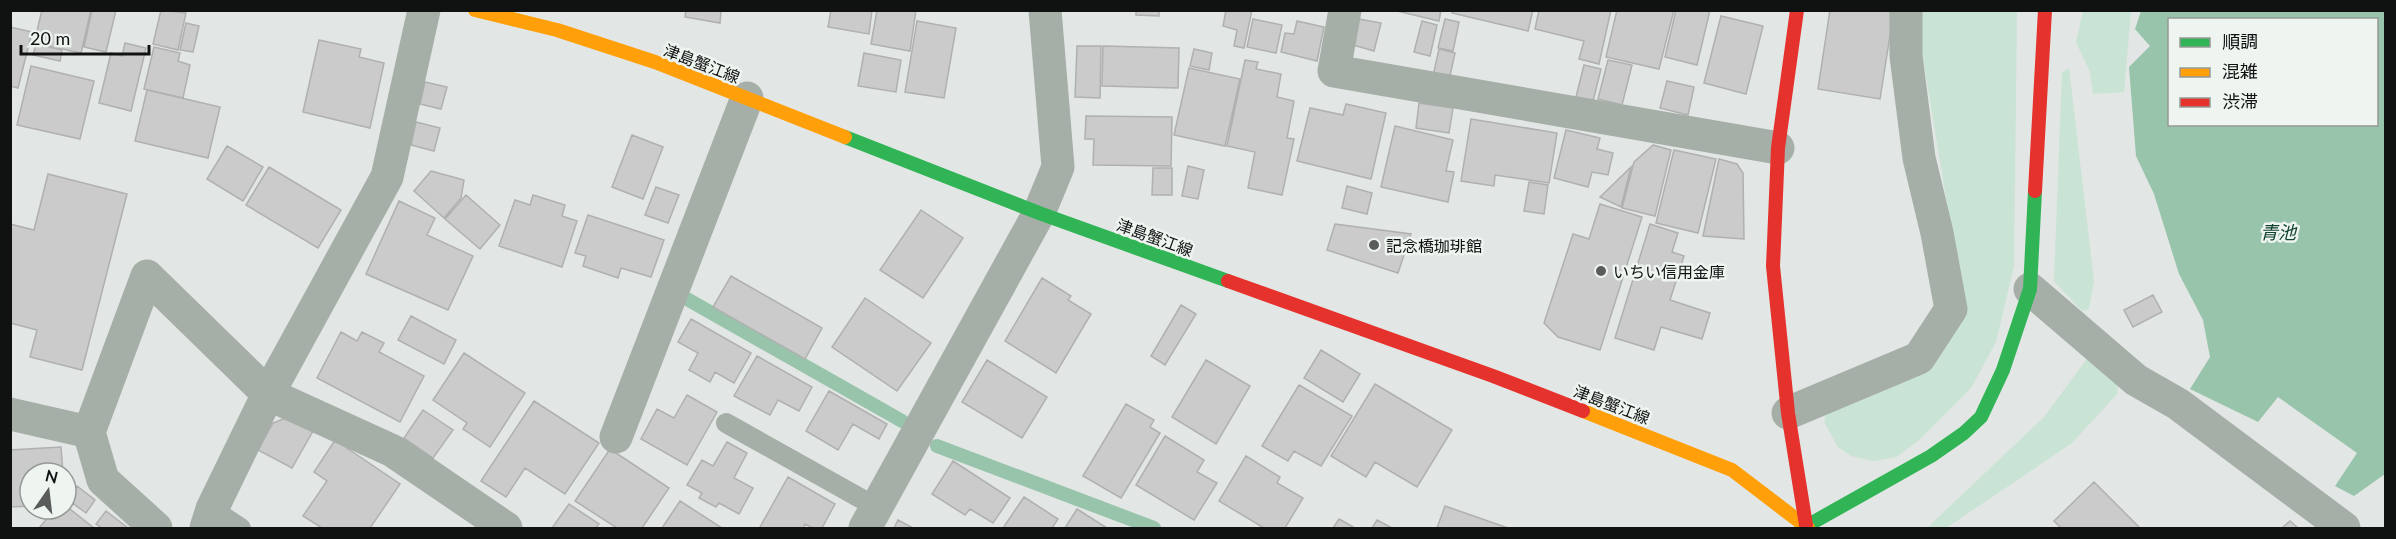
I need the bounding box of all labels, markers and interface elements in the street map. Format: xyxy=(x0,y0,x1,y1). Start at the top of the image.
scale bar xyxy=(21,18,148,56)
legend xyxy=(2168,18,2378,126)
text: 20 m xyxy=(30,27,70,49)
text: 順調 xyxy=(2222,30,2258,52)
street label: 津島蟹江線 xyxy=(661,40,743,86)
text: 混雑 xyxy=(2222,60,2258,82)
text: 渋滞 xyxy=(2222,90,2258,112)
street label: 津島蟹江線 xyxy=(1114,214,1196,260)
water label: 青池 xyxy=(2260,221,2298,243)
place label: 記念橋珈琲館 xyxy=(1386,236,1482,255)
marker: 記念橋珈琲館 xyxy=(1367,238,1381,252)
place label: いちい信用金庫 xyxy=(1613,262,1725,281)
marker: いちい信用金庫 xyxy=(1594,264,1608,278)
street label: 津島蟹江線 xyxy=(1571,381,1653,427)
north arrow xyxy=(18,461,78,521)
text: N xyxy=(43,465,60,487)

